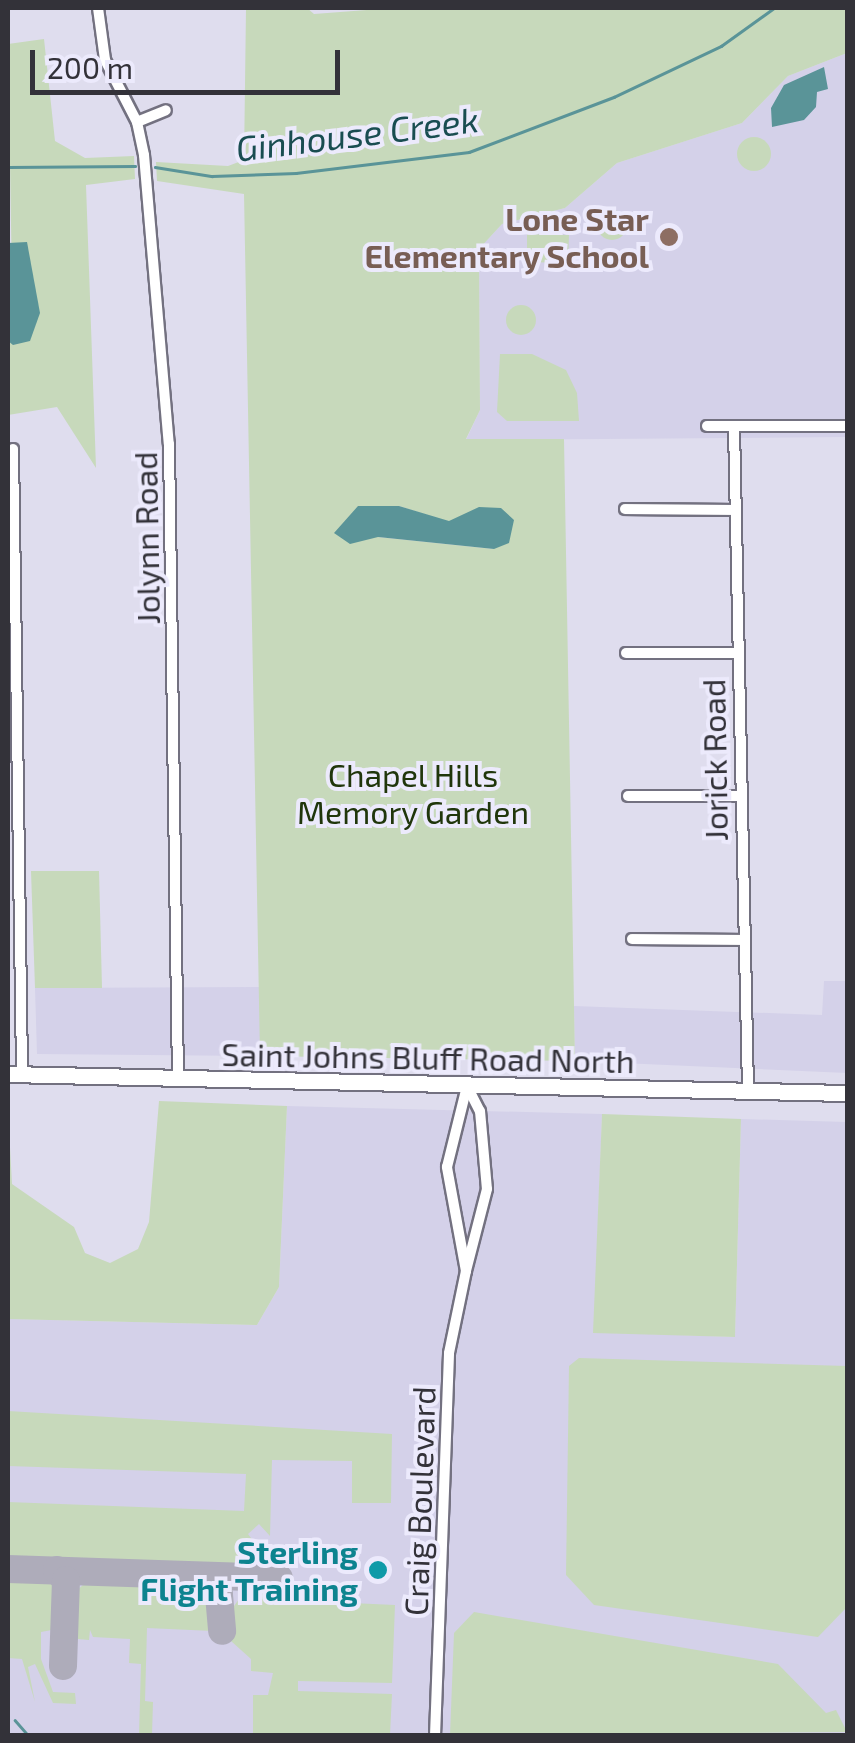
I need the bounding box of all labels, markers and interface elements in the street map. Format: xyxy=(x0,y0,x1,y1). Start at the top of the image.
scale bar xyxy=(35,30,345,92)
text: 200 m xyxy=(47,49,133,85)
water label: Ginhouse Creek xyxy=(233,97,481,169)
place label: Lone Star Elementary School xyxy=(364,200,649,275)
marker: Lone Star Elementary School xyxy=(658,226,680,248)
street label: Jolynn Road xyxy=(125,451,167,625)
street label: Jorick Road xyxy=(693,678,735,842)
park label: Chapel Hills Memory Garden xyxy=(297,756,529,831)
street label: Saint Johns Bluff Road North xyxy=(221,1034,635,1080)
street label: Craig Boulevard xyxy=(396,1386,442,1616)
place label: Sterling Flight Training xyxy=(140,1533,358,1608)
marker: Sterling Flight Training xyxy=(367,1559,389,1581)

